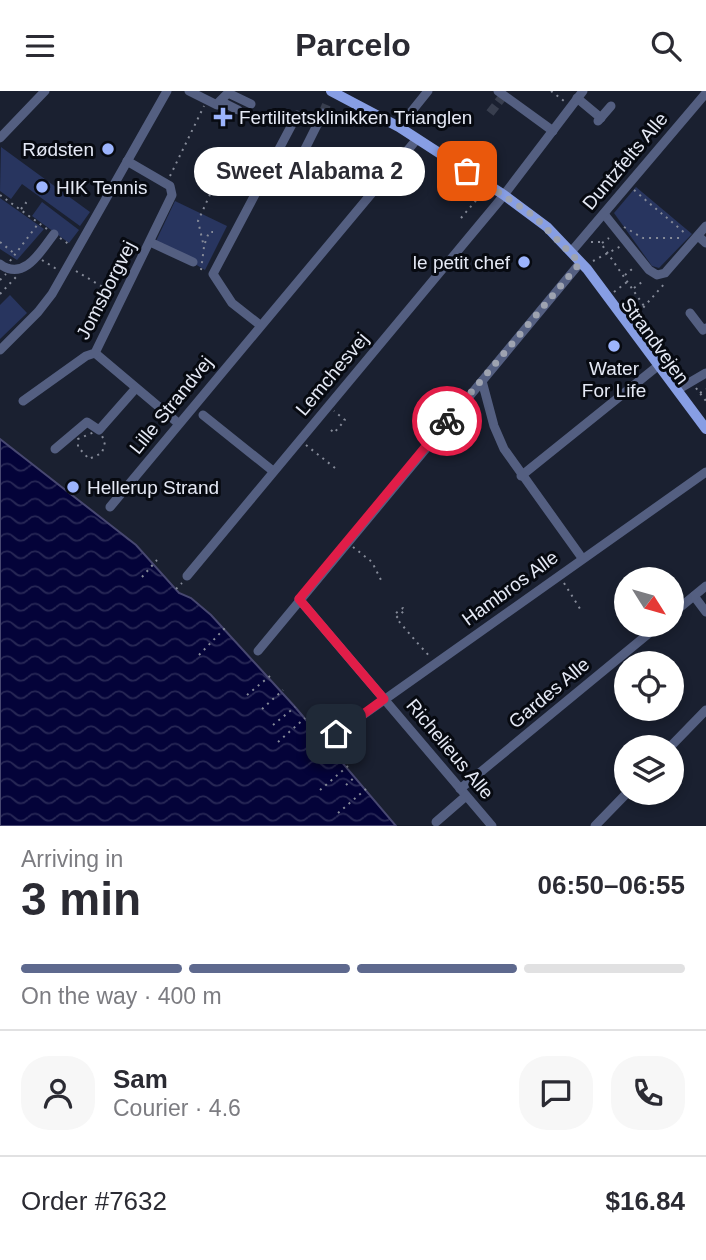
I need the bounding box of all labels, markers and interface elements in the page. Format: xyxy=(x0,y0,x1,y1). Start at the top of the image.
icon: menu xyxy=(21,27,59,65)
text: Parcelo xyxy=(295,27,411,63)
icon: search xyxy=(647,27,685,65)
marker: Fertilitetsklinikken Trianglen xyxy=(213,107,233,127)
place label: Fertilitetsklinikken Trianglen xyxy=(239,107,472,128)
street label: Duntzfelts Alle xyxy=(578,108,672,214)
place label: Rødsten xyxy=(22,139,94,160)
marker: Rødsten xyxy=(100,141,116,157)
pin xyxy=(437,141,497,201)
callout: Sweet Alabama 2 xyxy=(194,147,425,195)
icon: bag xyxy=(448,152,486,190)
text: Sweet Alabama 2 xyxy=(216,158,403,184)
place label: HIK Tennis xyxy=(56,177,148,198)
marker: HIK Tennis xyxy=(34,179,50,195)
street label: Jomsborgvej xyxy=(72,237,140,343)
place label: le petit chef xyxy=(413,252,511,273)
marker: le petit chef xyxy=(516,254,532,270)
street label: Strandvejen xyxy=(617,294,693,388)
street label: Lemchesvej xyxy=(291,328,373,420)
marker: Water For Life xyxy=(606,338,622,354)
street label: Lille Strandvej xyxy=(125,352,217,458)
place label: Water For Life xyxy=(582,358,646,401)
courier xyxy=(412,386,482,456)
icon: bike xyxy=(428,402,466,440)
place label: Hellerup Strand xyxy=(87,477,219,498)
marker: Hellerup Strand xyxy=(65,479,81,495)
street label: Hambros Alle xyxy=(458,546,562,630)
north arrow xyxy=(614,567,684,637)
map controls xyxy=(614,567,684,805)
button: locate xyxy=(614,651,684,721)
street label: Gardes Alle xyxy=(505,653,593,733)
street label: Richelieus Alle xyxy=(402,695,498,803)
pin xyxy=(306,704,366,764)
icon: home xyxy=(317,715,355,753)
button: layers xyxy=(614,735,684,805)
text: Arriving in xyxy=(21,846,123,872)
text: 06:50–06:55 xyxy=(538,870,685,900)
text: 3 min xyxy=(21,873,141,925)
text: On the way · 400 m xyxy=(21,983,222,1009)
button: person xyxy=(21,1056,95,1130)
button: chat xyxy=(519,1056,593,1130)
button: phone xyxy=(611,1056,685,1130)
text: Sam xyxy=(113,1064,168,1094)
text: Courier · 4.6 xyxy=(113,1095,241,1121)
text: Order #7632 xyxy=(21,1186,167,1216)
text: $16.84 xyxy=(605,1186,685,1216)

